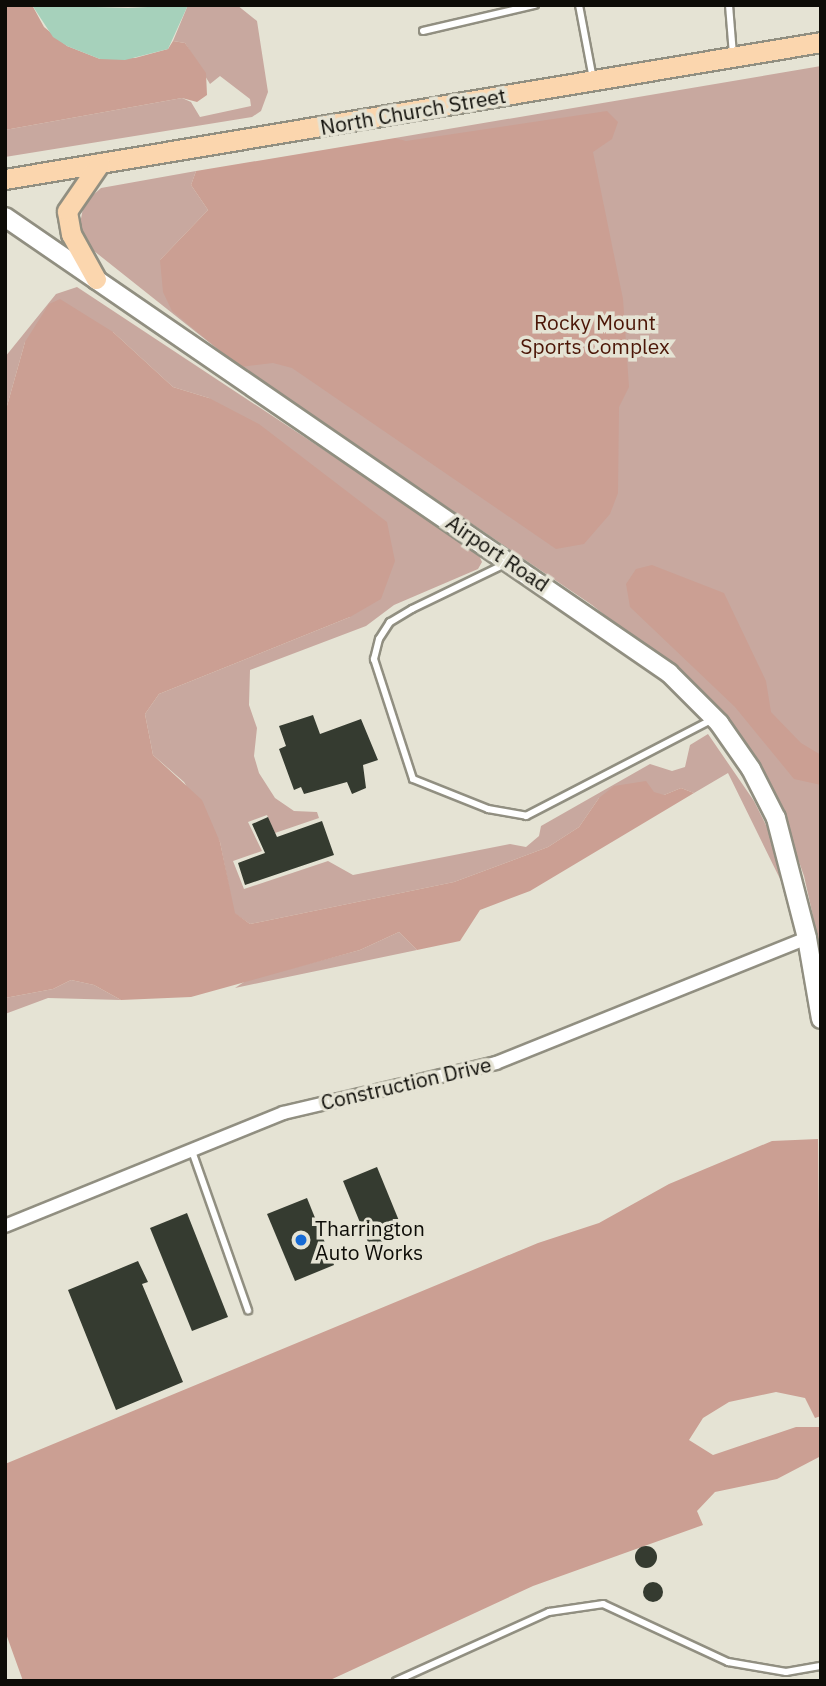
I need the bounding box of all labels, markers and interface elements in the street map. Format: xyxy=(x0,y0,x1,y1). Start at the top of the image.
street label: North Church Street xyxy=(318,82,508,140)
park label: Rocky Mount Sports Complex xyxy=(520,309,670,359)
street label: Airport Road xyxy=(442,509,554,597)
street label: Construction Drive xyxy=(318,1051,494,1115)
place label: Tharrington Auto Works xyxy=(315,1215,425,1265)
marker: Tharrington Auto Works xyxy=(293,1232,309,1248)

